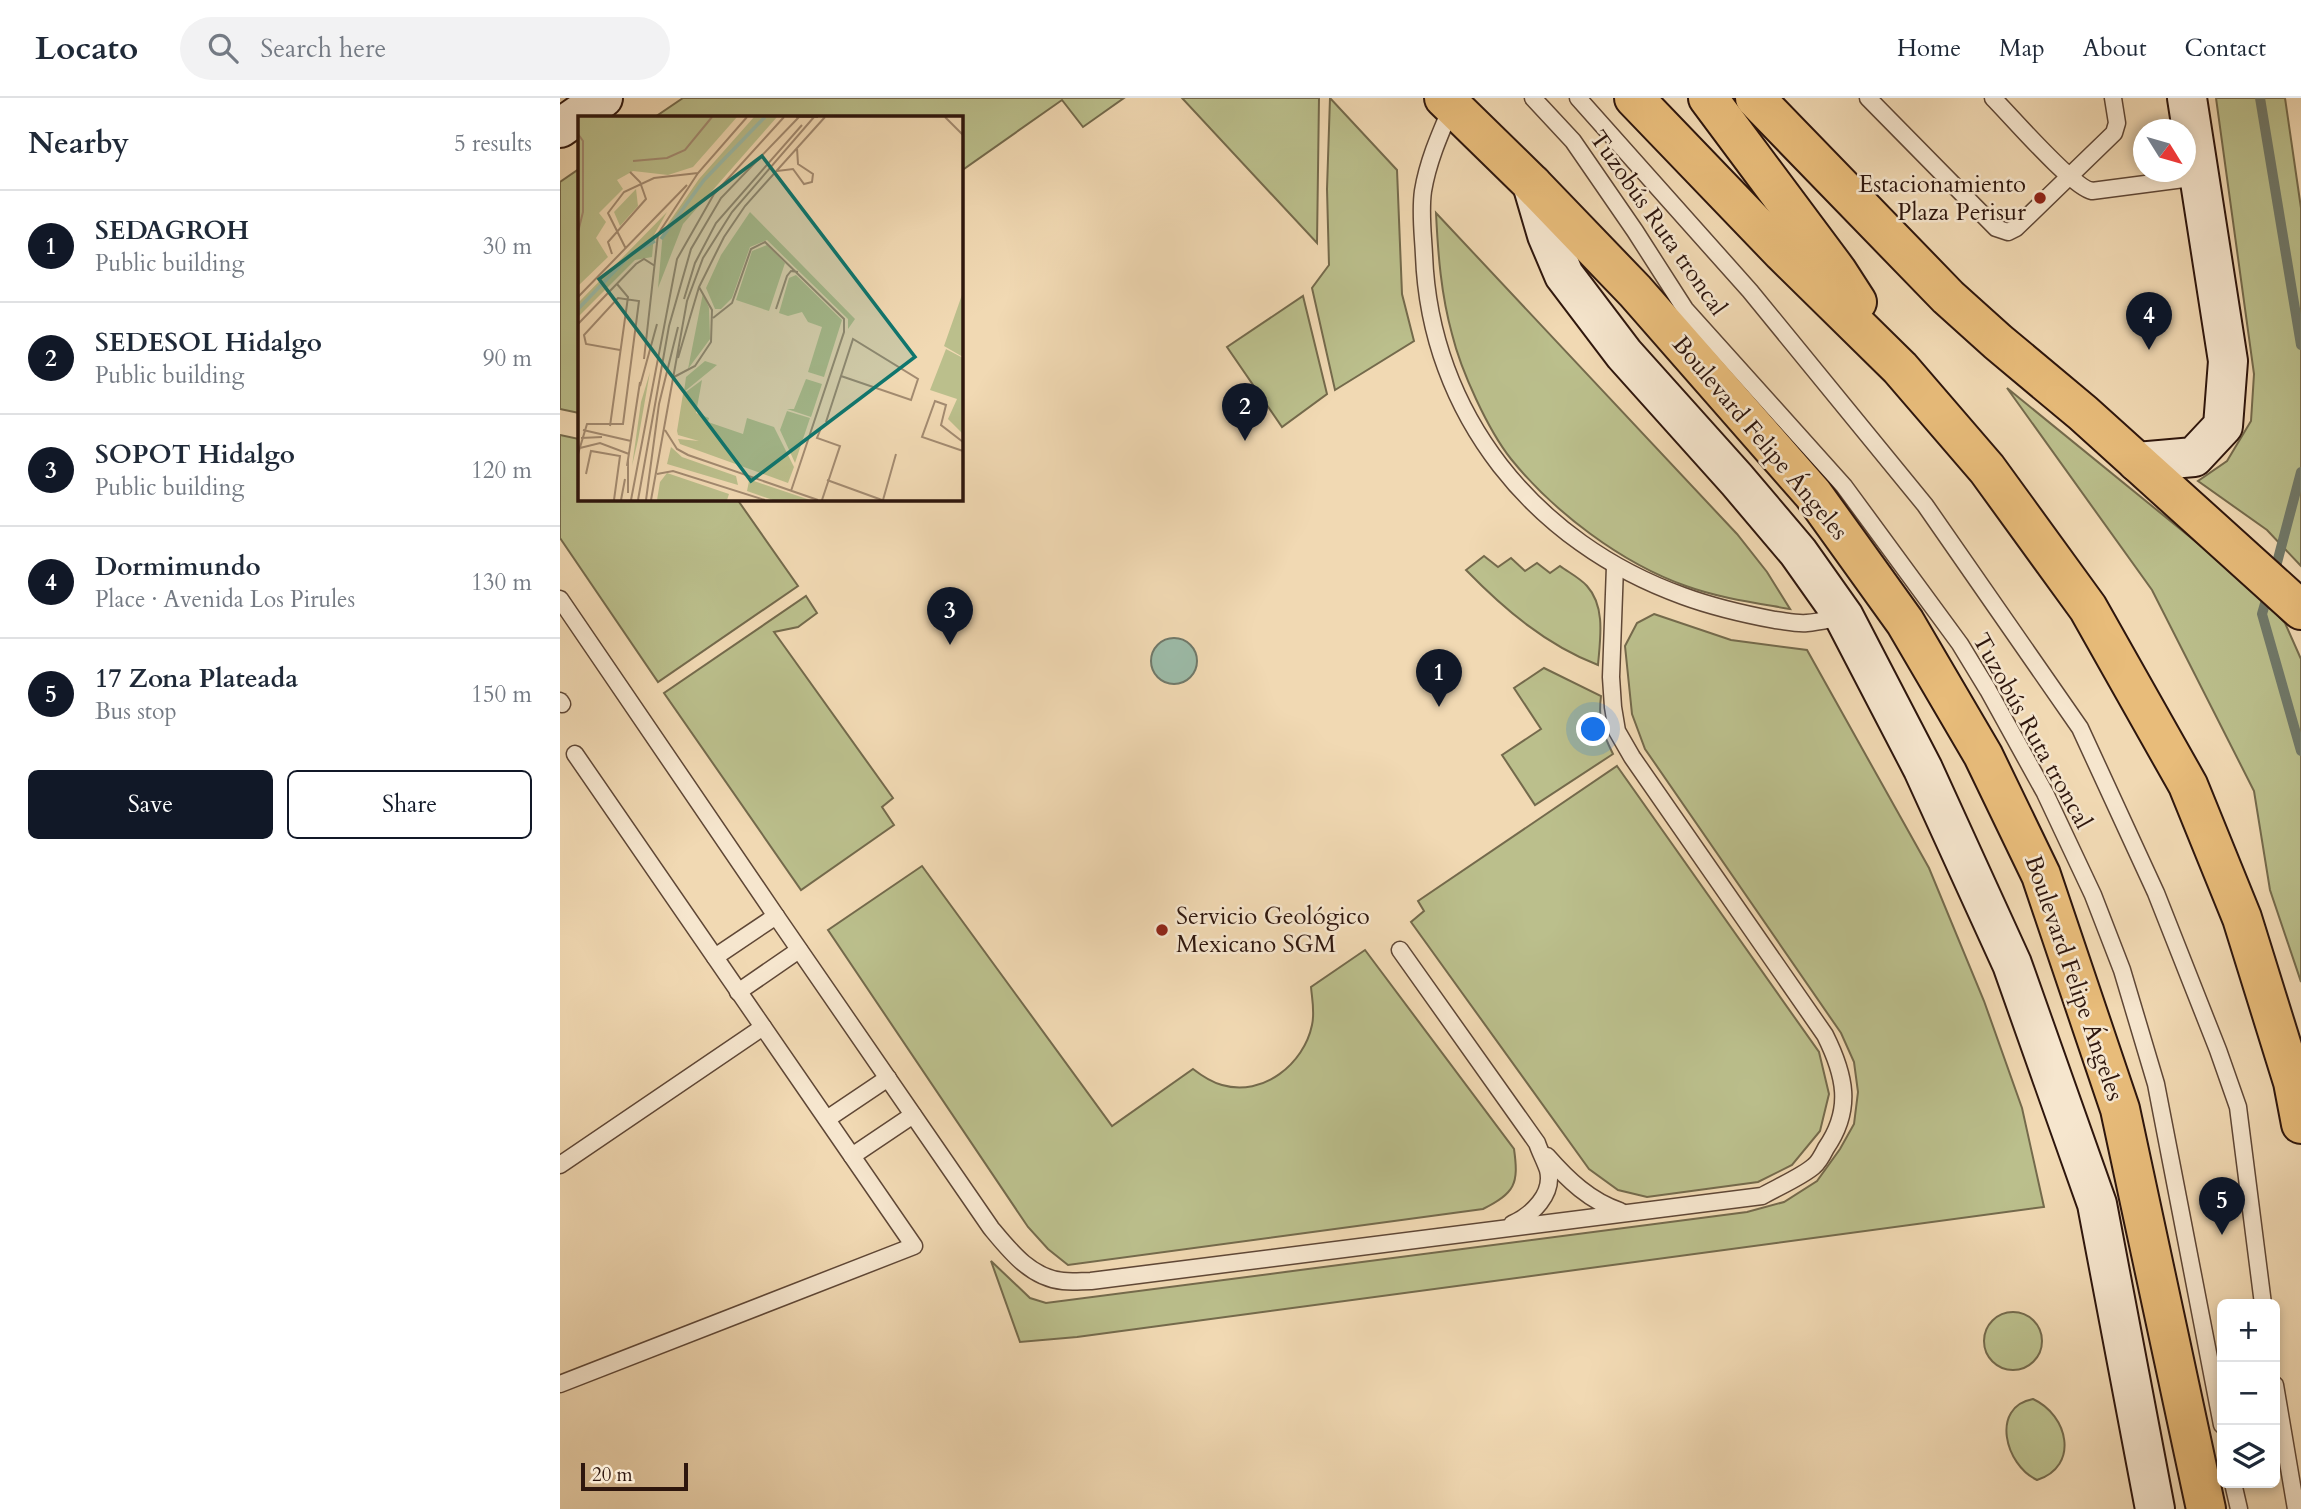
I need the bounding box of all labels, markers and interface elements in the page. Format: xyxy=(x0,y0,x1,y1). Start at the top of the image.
search box xyxy=(180,17,670,80)
text: Locato xyxy=(35,26,138,71)
icon: search xyxy=(204,29,242,67)
text: Search here xyxy=(260,31,386,66)
text: Home xyxy=(1897,32,1961,65)
text: Map xyxy=(1999,32,2045,65)
text: About xyxy=(2083,32,2147,65)
text: Contact xyxy=(2185,32,2266,65)
inset map xyxy=(578,116,962,500)
north arrow xyxy=(2133,119,2196,182)
text: Nearby xyxy=(28,123,129,164)
street label: Tuzobús Ruta troncal xyxy=(1582,124,1734,322)
text: 5 results xyxy=(454,128,532,159)
place label: Estacionamiento Plaza Perisur xyxy=(1858,168,2026,229)
marker: Estacionamiento Plaza Perisur xyxy=(2032,190,2048,206)
text: SEDAGROH xyxy=(95,213,249,248)
text: 1 xyxy=(45,231,57,262)
text: 30 m xyxy=(483,231,532,262)
text: Public building xyxy=(95,248,245,279)
pin: 4 xyxy=(2126,292,2172,350)
text: SEDESOL Hidalgo xyxy=(95,325,322,360)
street label: Boulevard Felipe Ángeles xyxy=(1665,329,1855,547)
text: 2 xyxy=(45,343,57,374)
text: 90 m xyxy=(483,343,532,374)
text: Public building xyxy=(95,360,245,391)
pin: 2 xyxy=(1222,383,1268,441)
text: SOPOT Hidalgo xyxy=(95,437,295,472)
text: 3 xyxy=(45,455,57,486)
text: 120 m xyxy=(471,455,532,486)
text: Public building xyxy=(95,472,245,503)
text: Dormimundo xyxy=(95,549,261,584)
text: 4 xyxy=(45,567,57,598)
text: 130 m xyxy=(471,567,532,598)
text: Place · Avenida Los Pirules xyxy=(95,584,355,615)
pin: 3 xyxy=(927,587,973,645)
street label: Tuzobús Ruta troncal xyxy=(1964,627,2100,835)
pin: 1 xyxy=(1416,649,1462,707)
text: 17 Zona Plateada xyxy=(95,661,298,696)
text: 5 xyxy=(45,679,57,710)
text: 150 m xyxy=(471,679,532,710)
text: Bus stop xyxy=(95,696,177,727)
your location xyxy=(1576,712,1610,746)
button: Save xyxy=(28,770,273,839)
button: Share xyxy=(287,770,532,839)
street label: Boulevard Felipe Ángeles xyxy=(2016,851,2132,1105)
place label: Servicio Geológico Mexicano SGM xyxy=(1176,900,1370,961)
marker: Servicio Geológico Mexicano SGM xyxy=(1154,922,1170,938)
pin: 5 xyxy=(2199,1177,2245,1235)
map controls xyxy=(2217,1299,2280,1488)
button: + xyxy=(2217,1299,2280,1362)
button: − xyxy=(2217,1362,2280,1425)
button: layers xyxy=(2217,1425,2280,1488)
scale bar xyxy=(581,1460,688,1492)
text: 20 m xyxy=(592,1462,633,1488)

